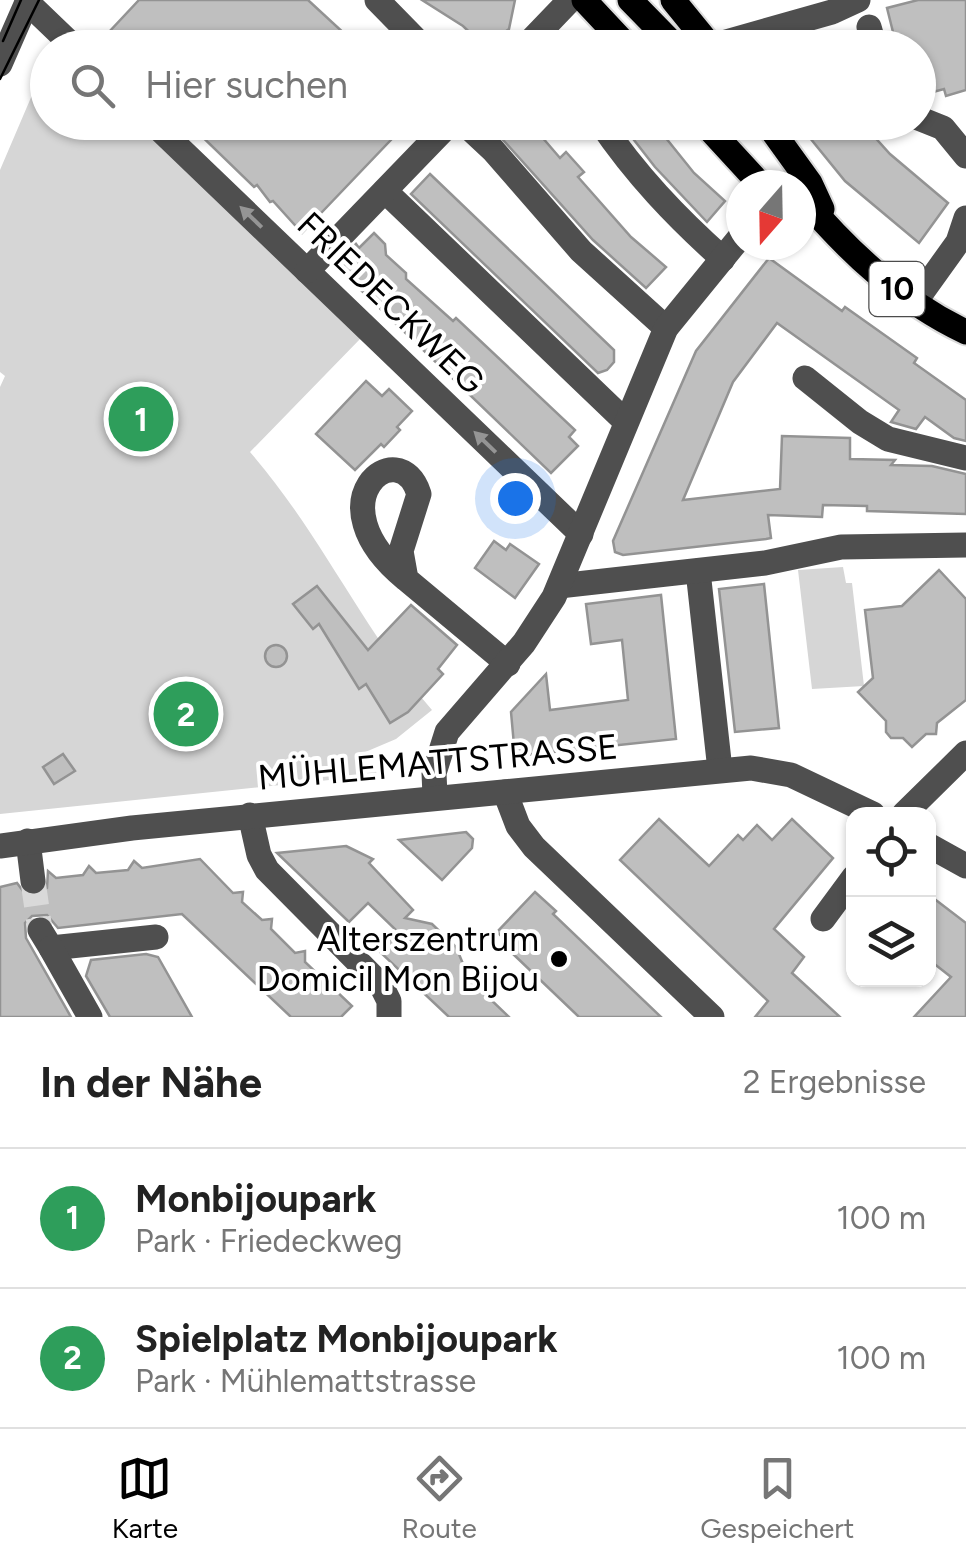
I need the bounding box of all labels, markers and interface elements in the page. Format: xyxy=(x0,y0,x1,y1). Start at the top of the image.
search box xyxy=(30,30,936,140)
icon: search xyxy=(65,58,120,113)
text: Hier suchen xyxy=(145,62,348,108)
north arrow xyxy=(726,170,816,260)
street label: FRIEDECKWEG xyxy=(289,203,493,403)
one-way arrow xyxy=(239,206,263,229)
road number: 10 xyxy=(870,262,924,316)
pin: 1 xyxy=(108,382,174,456)
one-way arrow xyxy=(474,431,498,454)
your location xyxy=(490,473,541,524)
pin: 2 xyxy=(154,676,218,752)
street label: MÜHLEMATTSTRASSE xyxy=(256,725,620,799)
map controls xyxy=(846,807,936,987)
button: locate xyxy=(846,807,936,897)
button: layers xyxy=(846,897,936,987)
place label: Alterszentrum Domicil Mon Bijou xyxy=(256,918,539,1000)
marker: Alterszentrum Domicil Mon Bijou xyxy=(548,948,570,970)
text: In der Nähe xyxy=(40,1057,262,1108)
text: 2 Ergebnisse xyxy=(743,1063,926,1101)
text: Monbijoupark xyxy=(135,1176,377,1222)
text: 1 xyxy=(66,1199,79,1237)
text: 100 m xyxy=(837,1199,926,1237)
text: Park · Friedeckweg xyxy=(135,1222,403,1260)
text: Spielplatz Monbijoupark xyxy=(135,1316,558,1362)
text: 2 xyxy=(63,1339,82,1377)
text: 100 m xyxy=(837,1339,926,1377)
text: Park · Mühlemattstrasse xyxy=(135,1362,476,1400)
tab: Karte xyxy=(112,1451,178,1545)
tab: Route xyxy=(402,1451,477,1545)
tab: Gespeichert xyxy=(700,1451,854,1545)

